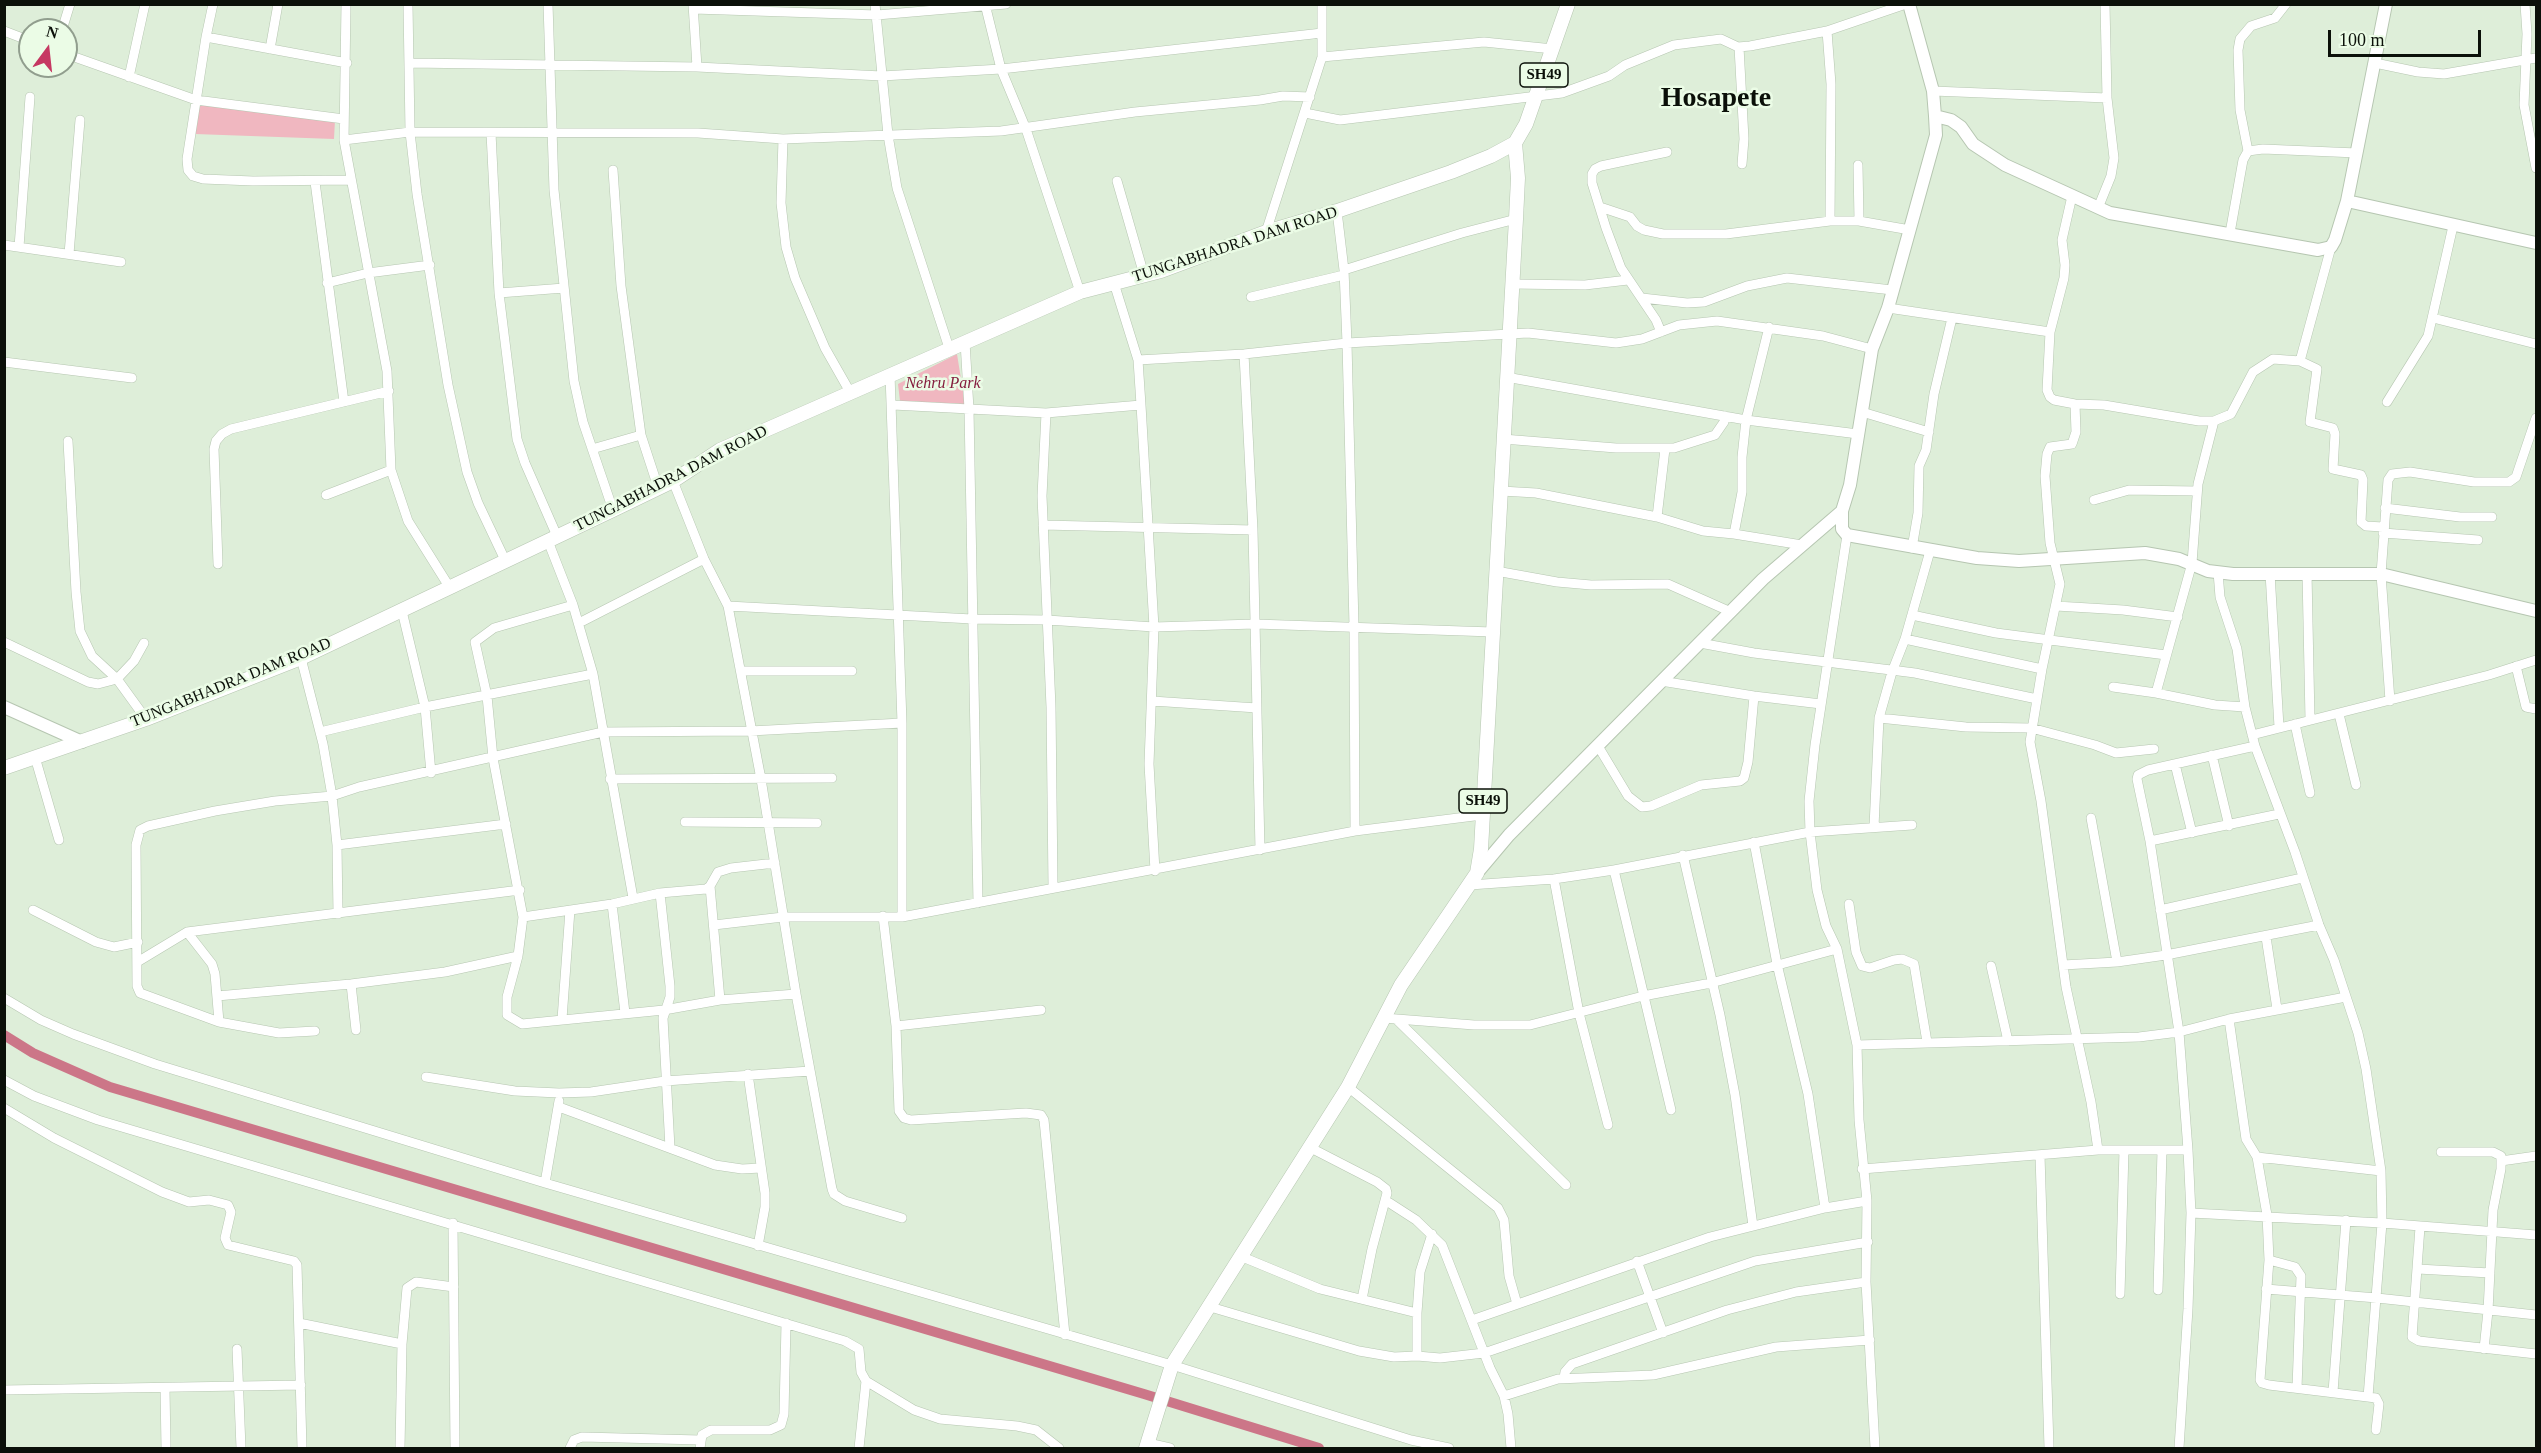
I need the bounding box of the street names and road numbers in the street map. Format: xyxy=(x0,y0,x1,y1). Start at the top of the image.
road number: SH49 xyxy=(1520,63,1568,87)
street label: TUNGABHADRA DAM ROAD xyxy=(1130,203,1340,287)
street label: TUNGABHADRA DAM ROAD xyxy=(571,422,771,536)
street label: TUNGABHADRA DAM ROAD xyxy=(128,634,334,732)
road number: SH49 xyxy=(1459,789,1507,813)

